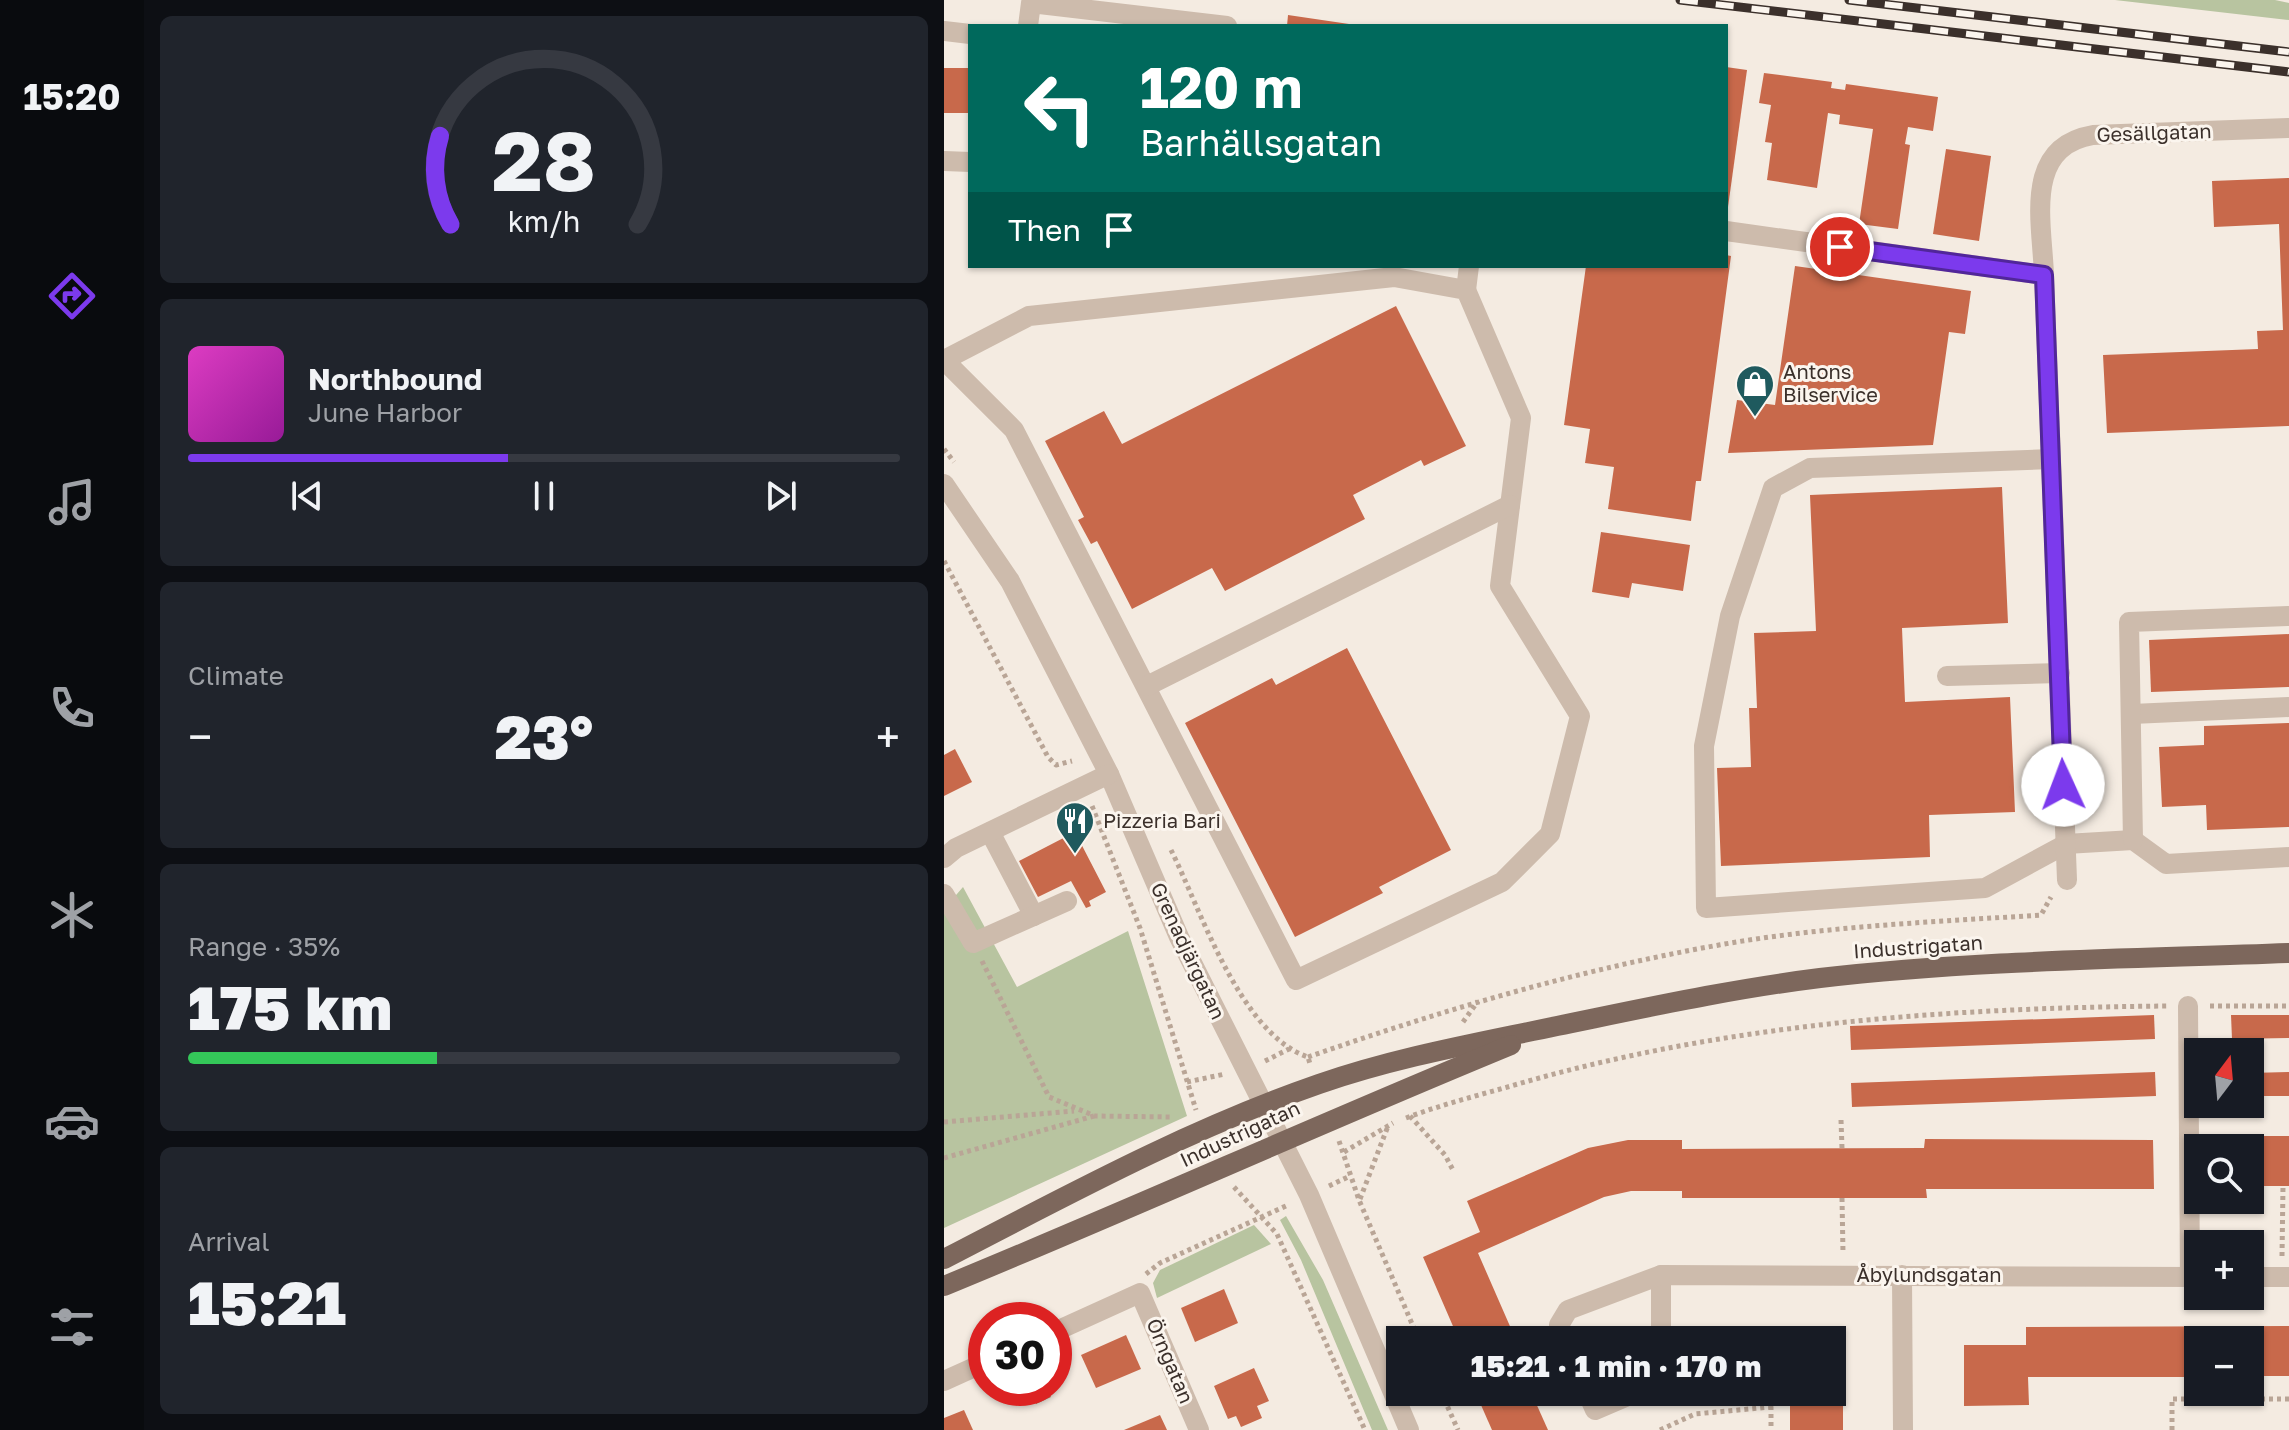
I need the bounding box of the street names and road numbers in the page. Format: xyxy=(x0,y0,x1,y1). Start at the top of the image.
street label: Gesällgatan xyxy=(2096,118,2212,146)
street label: Grenadjärgatan xyxy=(1147,878,1231,1023)
street label: Industrigatan xyxy=(1852,930,1983,962)
street label: Industrigatan xyxy=(1176,1095,1303,1171)
street label: Åbylundsgatan xyxy=(1856,1262,2002,1286)
street label: Örngatan xyxy=(1142,1315,1200,1407)

